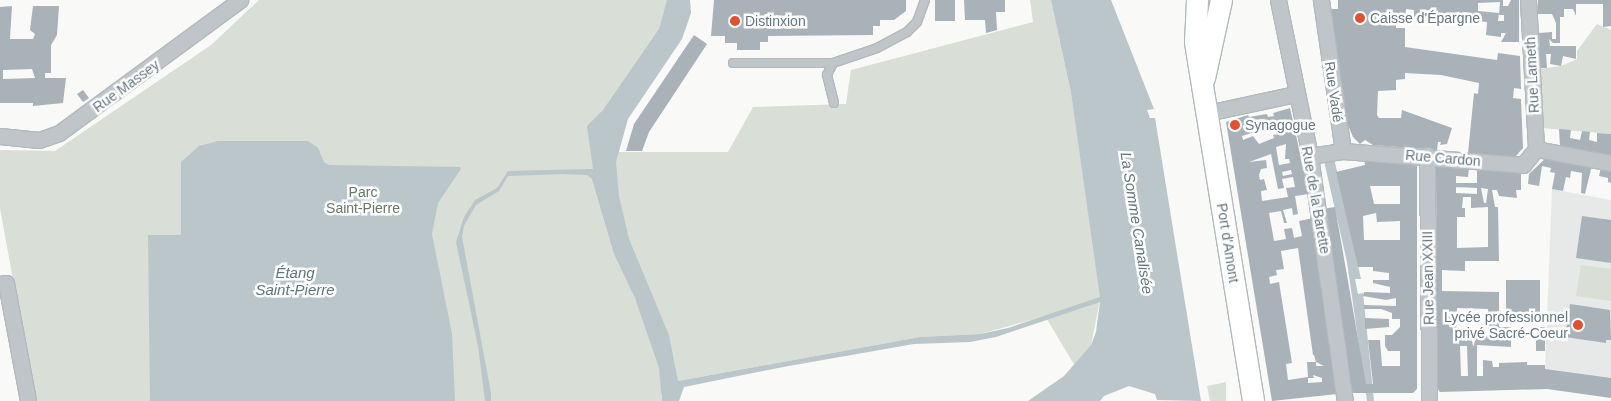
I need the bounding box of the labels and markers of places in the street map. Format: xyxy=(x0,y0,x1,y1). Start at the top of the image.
place label: Caisse d'Épargne xyxy=(1370,10,1480,26)
marker: Caisse d'Épargne xyxy=(1354,12,1366,24)
place label: Distinxion xyxy=(745,13,806,29)
marker: Distinxion xyxy=(729,15,741,27)
place label: Synagogue xyxy=(1245,117,1316,133)
marker: Synagogue xyxy=(1229,119,1241,131)
place label: Lycée professionnel privé Sacré-Coeur xyxy=(1444,309,1568,342)
marker: Lycée professionnel privé Sacré-Coeur xyxy=(1572,319,1584,331)

